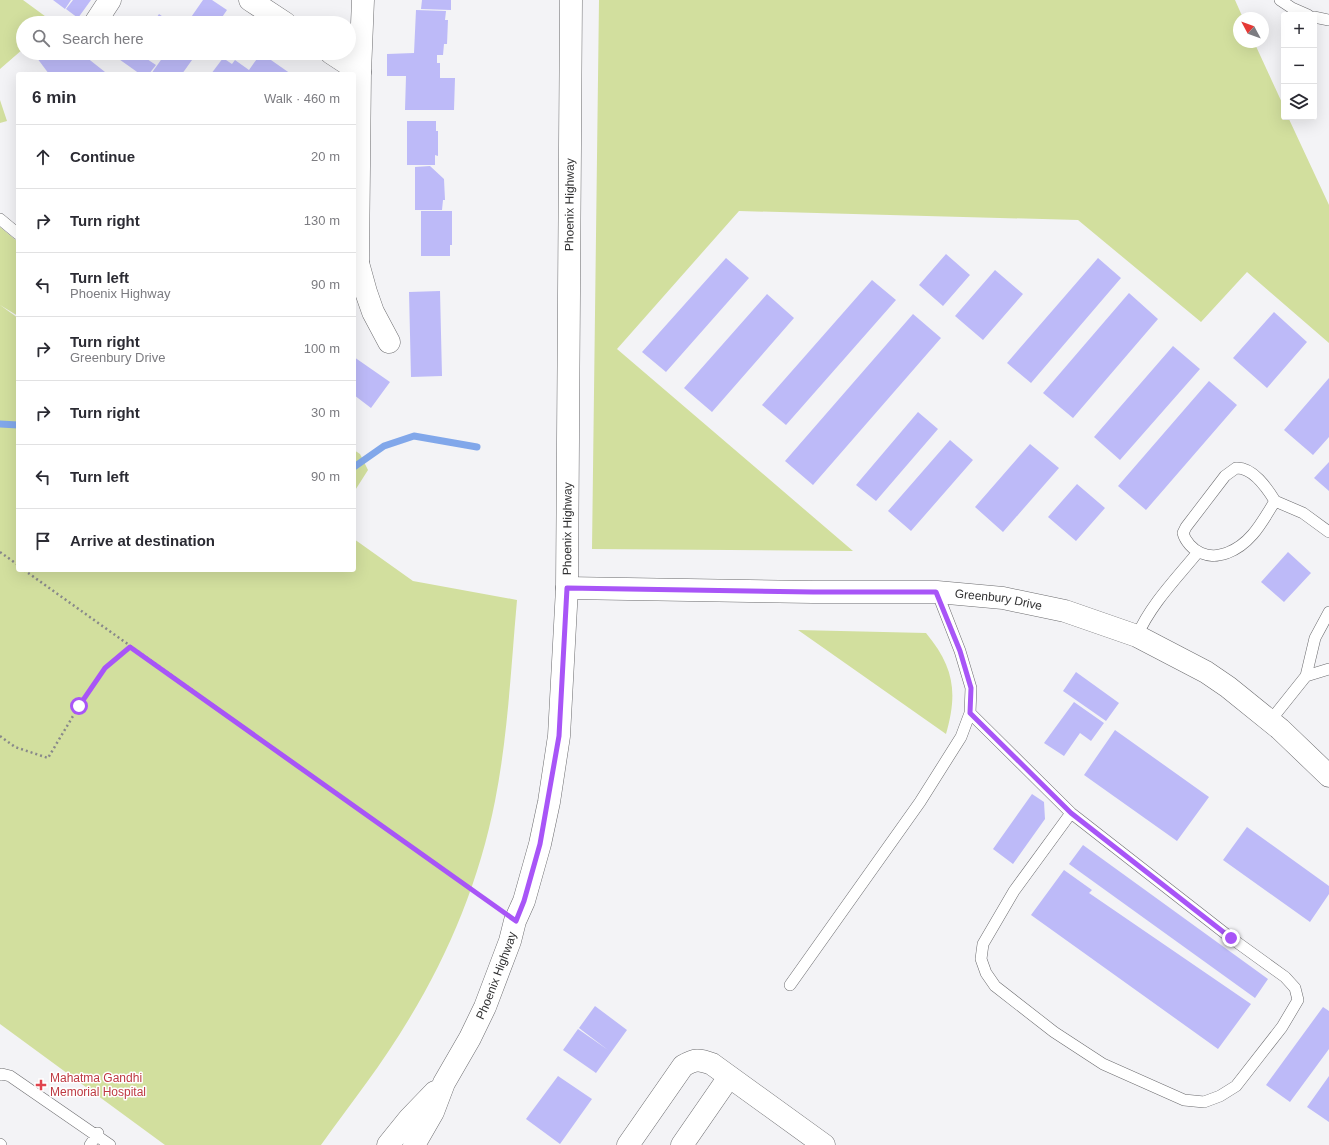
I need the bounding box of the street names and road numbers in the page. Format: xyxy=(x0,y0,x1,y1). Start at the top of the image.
street label: Phoenix Highway xyxy=(562,158,577,251)
street label: Phoenix Highway xyxy=(560,482,575,575)
street label: Greenbury Drive xyxy=(954,587,1044,613)
street label: Phoenix Highway xyxy=(473,930,519,1022)

